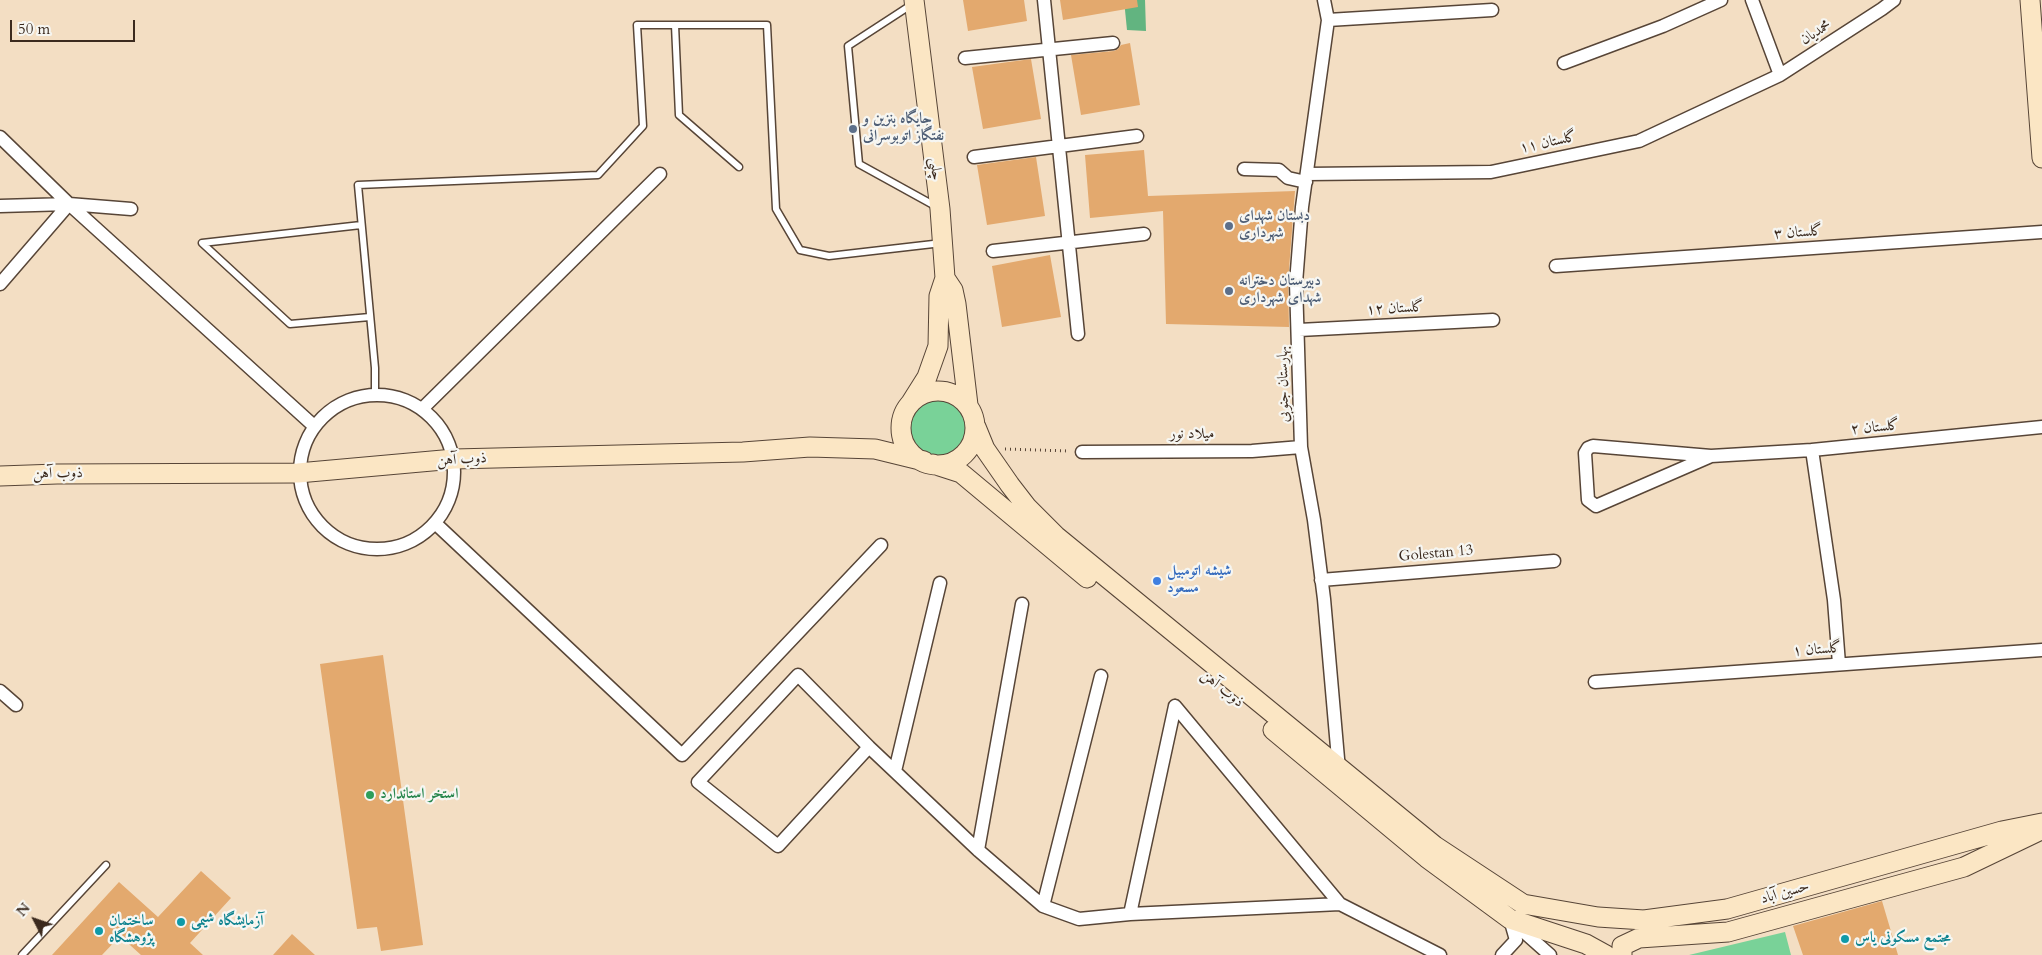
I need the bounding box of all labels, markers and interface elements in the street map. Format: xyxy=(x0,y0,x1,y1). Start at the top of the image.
scale bar xyxy=(12,10,138,42)
street label: محمدیان xyxy=(1797,16,1835,50)
text: 50 m xyxy=(18,19,50,39)
place label: جایگاه بنزین و نفتگاز اتوبوسرانی xyxy=(863,111,944,146)
marker: جایگاه بنزین و نفتگاز اتوبوسرانی xyxy=(847,123,859,135)
street label: گلستان ۱۱ xyxy=(1518,128,1578,158)
street label: چلبی xyxy=(925,157,945,181)
place label: دبستان شهدای شهرداری xyxy=(1239,208,1310,243)
marker: دبستان شهدای شهرداری xyxy=(1223,220,1235,232)
street label: گلستان ۳ xyxy=(1773,222,1823,244)
place label: دبیرستان دخترانه شهدای شهرداری xyxy=(1239,273,1322,308)
marker: دبیرستان دخترانه شهدای شهرداری xyxy=(1223,285,1235,297)
street label: گلستان ۱۲ xyxy=(1366,299,1424,319)
street label: بهارستان جنوبی xyxy=(1274,346,1294,422)
street label: گلستان ۲ xyxy=(1850,417,1900,439)
street label: میلاد نور xyxy=(1170,426,1214,444)
street label: ذوب آهن xyxy=(437,450,487,470)
street label: ذوب آهن xyxy=(33,465,83,483)
street label: Golestan 13 xyxy=(1398,542,1474,566)
place label: شیشه اتومبیل مسعود xyxy=(1167,563,1232,598)
marker: شیشه اتومبیل مسعود xyxy=(1151,575,1163,587)
street label: گلستان ۱ xyxy=(1792,639,1842,661)
street label: ذوب آهن xyxy=(1197,666,1247,712)
place label: استخر استاندارد xyxy=(380,786,458,804)
marker: استخر استاندارد xyxy=(364,789,376,801)
street label: حسین آباد xyxy=(1758,877,1812,909)
north arrow xyxy=(10,895,60,945)
text: N xyxy=(12,899,34,921)
place label: ساختمان پژوهشگاه xyxy=(109,913,154,948)
place label: آزمایشگاه شیمی xyxy=(191,913,264,931)
marker: آزمایشگاه شیمی xyxy=(175,916,187,928)
marker: ساختمان پژوهشگاه xyxy=(93,925,105,937)
place label: مجتمع مسکونی یاس xyxy=(1855,930,1951,948)
marker: مجتمع مسکونی یاس xyxy=(1839,933,1851,945)

